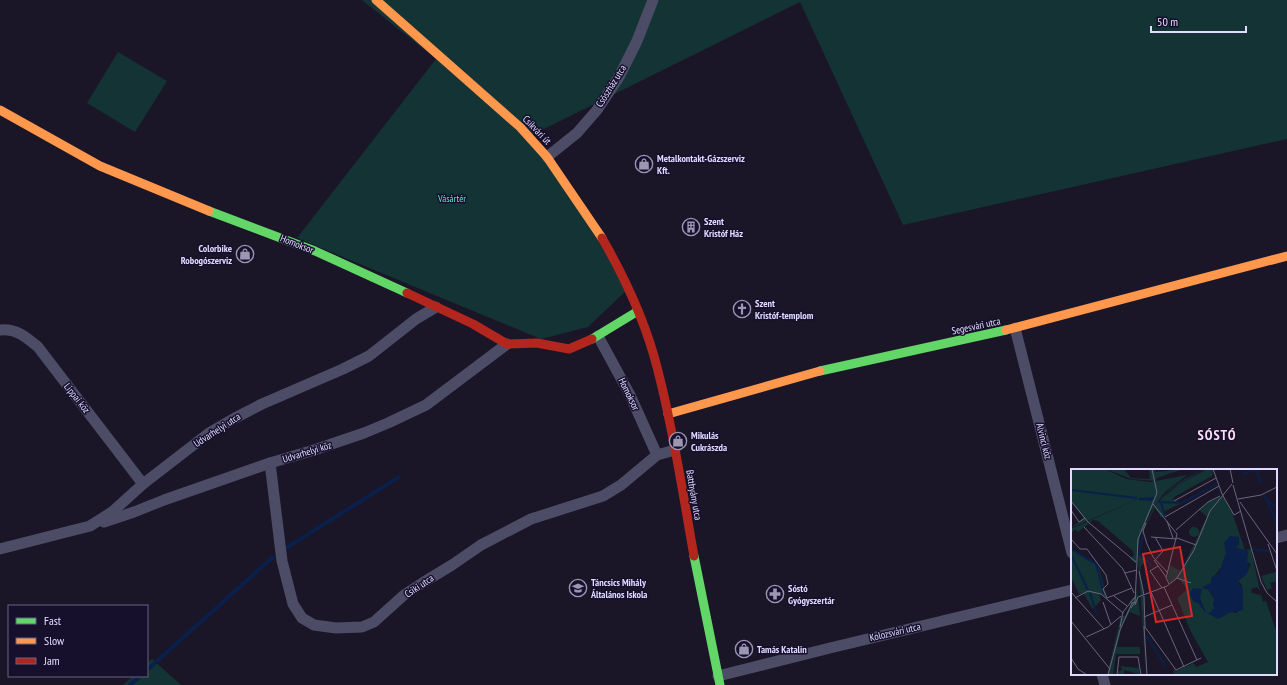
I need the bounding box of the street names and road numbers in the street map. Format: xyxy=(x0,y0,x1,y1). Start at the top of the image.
street label: Csőszház utca xyxy=(593,62,629,110)
street label: Csikvári út xyxy=(520,113,554,148)
street label: Homoksor xyxy=(278,231,316,257)
street label: Segesvári utca xyxy=(950,314,1002,338)
street label: Homoksor xyxy=(616,375,643,413)
street label: Lippai köz xyxy=(61,380,93,416)
street label: Udvarhelyi utca xyxy=(191,410,243,450)
street label: Alvinci köz xyxy=(1033,422,1055,461)
street label: Udvarhelyi köz xyxy=(281,438,333,466)
street label: Batthyány utca xyxy=(683,469,705,521)
street label: Csiki utca xyxy=(402,571,436,601)
street label: Kolozsvári utca xyxy=(868,620,922,644)

